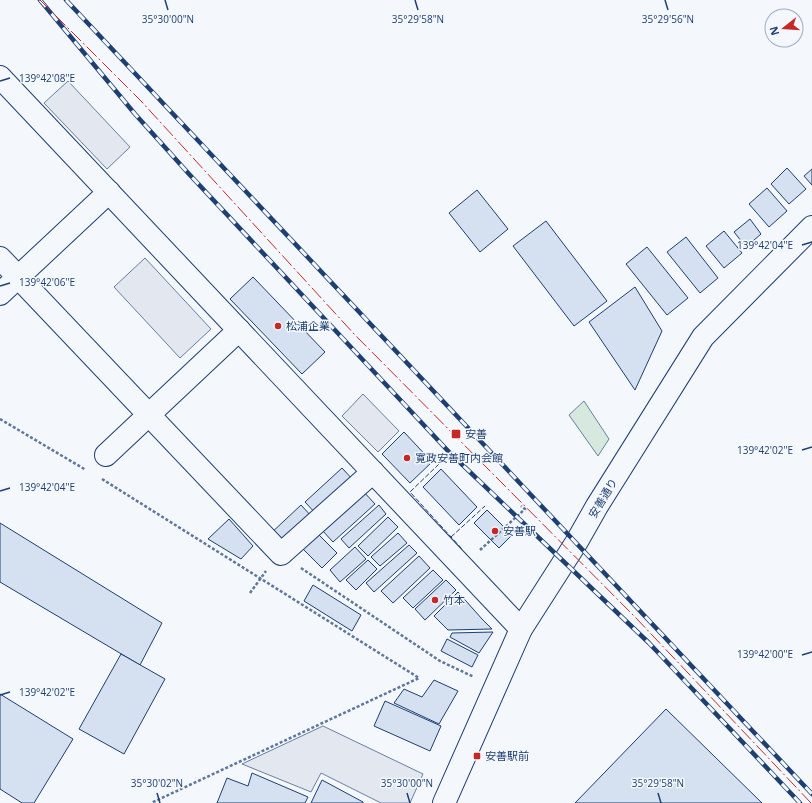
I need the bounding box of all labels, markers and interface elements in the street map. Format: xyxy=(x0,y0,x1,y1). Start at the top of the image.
north arrow xyxy=(764,8,804,48)
text: 35°30'00"N xyxy=(142,12,194,26)
text: 35°29'58"N xyxy=(392,12,444,26)
text: 35°29'56"N xyxy=(642,12,694,26)
text: N xyxy=(765,25,782,38)
text: 139°42'08"E xyxy=(19,71,75,85)
text: 139°42'04"E xyxy=(737,238,793,252)
text: 139°42'06"E xyxy=(19,275,75,289)
place label: 松浦企業 xyxy=(286,318,330,333)
marker: 松浦企業 xyxy=(273,321,283,331)
place label: 安善 xyxy=(465,426,487,441)
marker: 安善 xyxy=(450,428,462,440)
text: 139°42'02"E xyxy=(737,443,793,457)
place label: 寛政安善町内会館 xyxy=(415,450,503,465)
marker: 寛政安善町内会館 xyxy=(402,453,412,463)
street label: 安善通り xyxy=(585,475,620,520)
text: 139°42'04"E xyxy=(19,480,75,494)
place label: 安善駅 xyxy=(503,523,536,538)
marker: 安善駅 xyxy=(490,526,500,536)
place label: 竹本 xyxy=(443,592,465,607)
marker: 竹本 xyxy=(430,595,440,605)
text: 139°42'00"E xyxy=(737,647,793,661)
text: 139°42'02"E xyxy=(19,685,75,699)
place label: 安善駅前 xyxy=(485,748,529,763)
marker: 安善駅前 xyxy=(472,751,482,761)
text: 35°30'02"N xyxy=(131,776,183,790)
text: 35°30'00"N xyxy=(381,776,433,790)
text: 35°29'58"N xyxy=(632,776,684,790)

